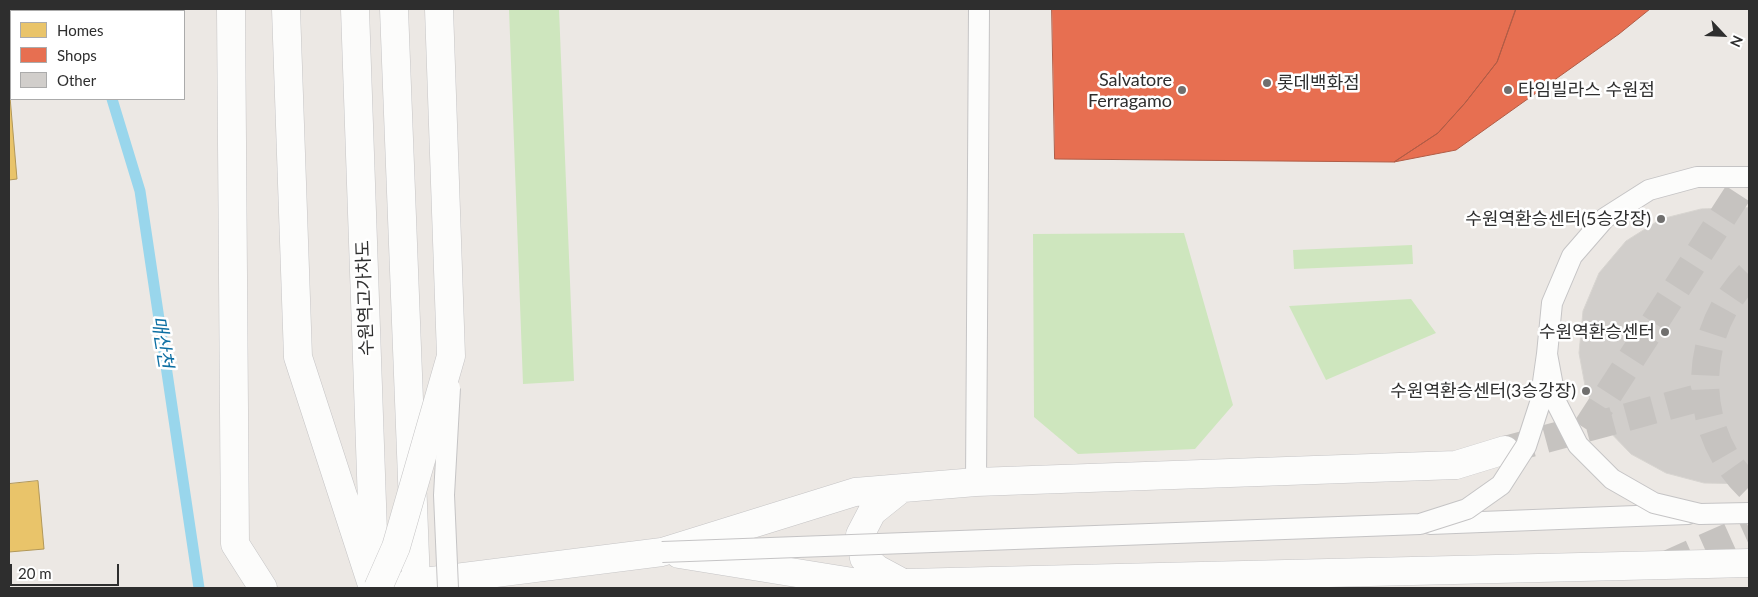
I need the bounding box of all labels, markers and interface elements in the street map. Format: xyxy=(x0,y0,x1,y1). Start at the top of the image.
legend xyxy=(10,10,185,100)
north arrow xyxy=(1698,10,1748,60)
text: Homes xyxy=(57,21,103,39)
text: N xyxy=(1727,33,1747,50)
text: Shops xyxy=(57,46,97,64)
place label: Salvatore Ferragamo xyxy=(1088,69,1172,112)
text: Other xyxy=(57,71,96,89)
place label: 롯데백화점 xyxy=(1277,72,1360,94)
marker: 롯데백화점 xyxy=(1261,77,1273,89)
place label: 타임빌라스 수원점 xyxy=(1518,79,1655,101)
marker: Salvatore Ferragamo xyxy=(1176,84,1188,96)
marker: 타임빌라스 수원점 xyxy=(1502,84,1514,96)
place label: 수원역환승센터(5승강장) xyxy=(1465,208,1651,230)
marker: 수원역환승센터(5승강장) xyxy=(1655,213,1667,225)
street label: 수원역고가차도 xyxy=(352,240,378,356)
water label: 매산천 xyxy=(147,314,177,370)
place label: 수원역환승센터 xyxy=(1539,321,1655,343)
marker: 수원역환승센터 xyxy=(1659,326,1671,338)
place label: 수원역환승센터(3승강장) xyxy=(1390,380,1576,402)
marker: 수원역환승센터(3승강장) xyxy=(1580,385,1592,397)
scale bar xyxy=(12,554,121,586)
text: 20 m xyxy=(18,564,52,582)

